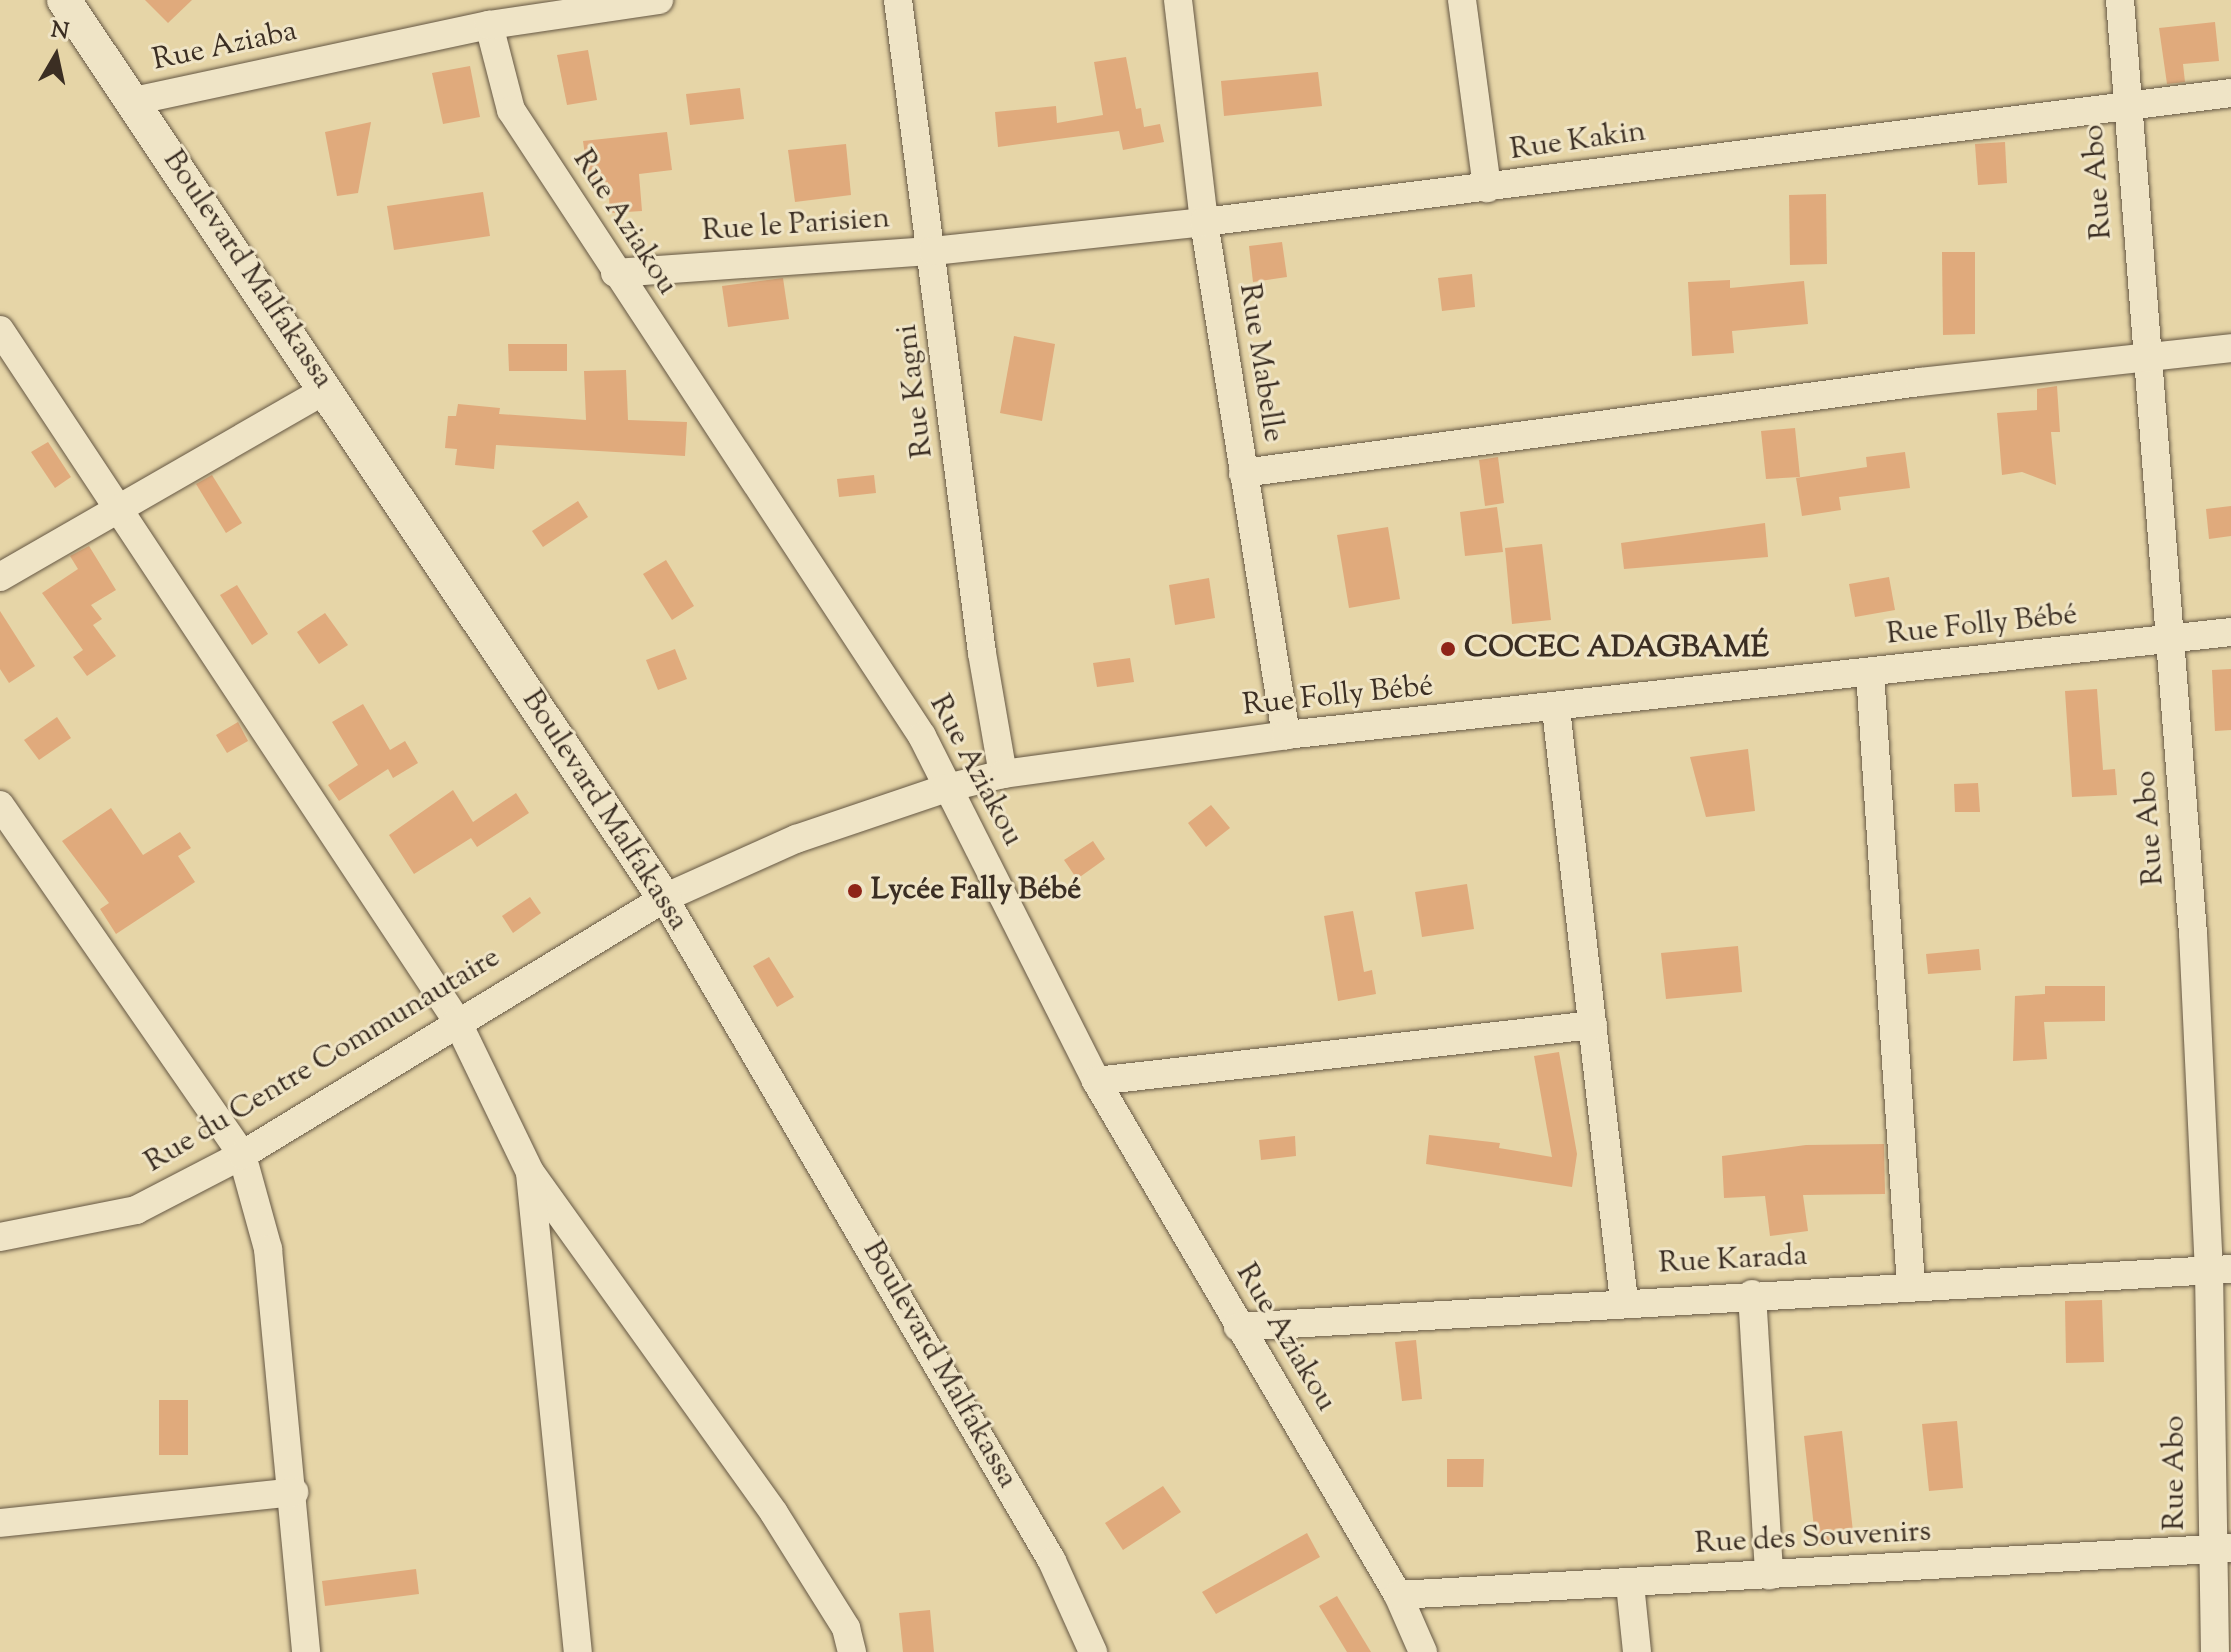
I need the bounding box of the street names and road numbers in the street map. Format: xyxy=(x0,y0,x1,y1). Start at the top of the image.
street label: Rue Aziaba xyxy=(150,14,300,80)
street label: Rue Kakin xyxy=(1508,115,1648,169)
street label: Rue Abo xyxy=(2077,123,2121,241)
street label: Boulevard Malfakassa xyxy=(154,144,340,396)
street label: Rue Aziakou xyxy=(564,144,684,302)
street label: Rue le Parisien xyxy=(701,201,891,251)
street label: Rue Mabelle xyxy=(1230,281,1290,445)
street label: Rue Kagni xyxy=(890,322,942,460)
street label: Rue Folly Bébé xyxy=(1885,598,2079,654)
street label: Rue Folly Bébé xyxy=(1241,669,1435,725)
street label: Boulevard Malfakassa xyxy=(513,684,695,938)
street label: Rue Aziakou xyxy=(920,689,1030,853)
street label: Rue Abo xyxy=(2129,769,2173,887)
street label: Rue du Centre Communautaire xyxy=(139,941,507,1181)
street label: Boulevard Malfakassa xyxy=(854,1235,1024,1495)
street label: Rue Karada xyxy=(1658,1239,1808,1283)
street label: Rue Aziakou xyxy=(1227,1258,1343,1418)
street label: Rue Abo xyxy=(2158,1415,2194,1531)
street label: Rue des Souvenirs xyxy=(1694,1515,1932,1563)

